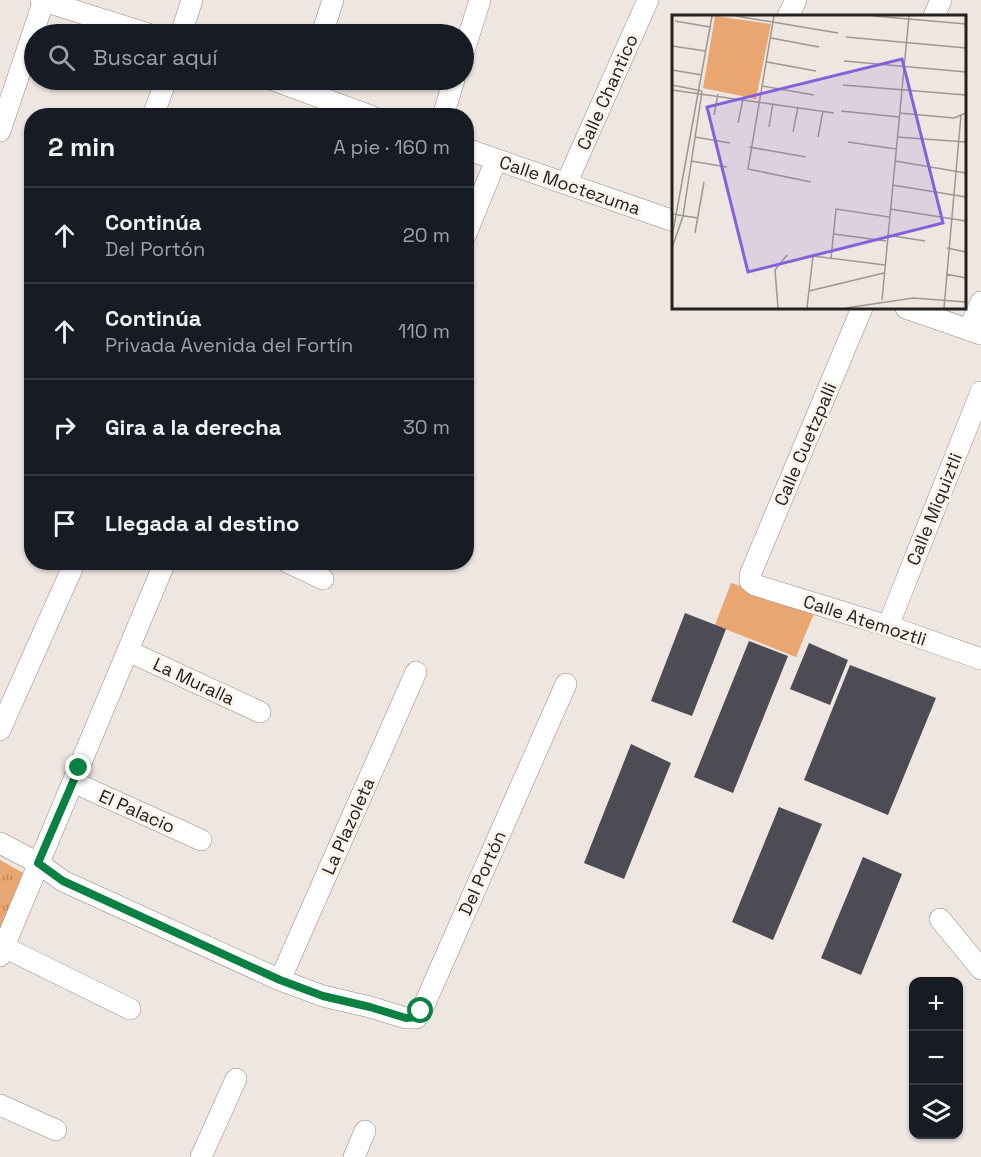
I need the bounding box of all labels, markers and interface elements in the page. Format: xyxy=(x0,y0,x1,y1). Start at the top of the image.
inset map xyxy=(672,15,966,309)
search box xyxy=(24,24,474,90)
street label: Calle Chantico xyxy=(571,31,643,153)
icon: search xyxy=(45,41,78,74)
text: Buscar aquí xyxy=(93,43,218,71)
text: 2 min xyxy=(48,130,115,164)
text: A pie · 160 m xyxy=(333,134,450,160)
street label: Calle Moctezuma xyxy=(496,150,644,220)
text: Continúa xyxy=(105,208,201,236)
icon: ahead xyxy=(48,219,81,252)
text: 20 m xyxy=(403,222,450,248)
text: Del Portón xyxy=(105,236,205,262)
text: Continúa xyxy=(105,304,201,332)
icon: ahead xyxy=(48,315,81,348)
text: 110 m xyxy=(398,318,450,344)
text: Privada Avenida del Fortín xyxy=(105,332,353,358)
street label: Calle Cuetzpalli xyxy=(769,379,841,509)
icon: right xyxy=(48,411,81,444)
text: Gira a la derecha xyxy=(105,413,282,441)
text: 30 m xyxy=(403,414,450,440)
street label: Calle Miquiztli xyxy=(901,449,967,569)
icon: arrive xyxy=(48,507,81,540)
text: Llegada al destino xyxy=(105,509,299,537)
street label: Calle Atemoztli xyxy=(801,589,929,651)
street label: La Muralla xyxy=(150,652,238,710)
route end xyxy=(65,754,91,780)
street label: La Plazoleta xyxy=(316,774,380,878)
street label: El Palacio xyxy=(95,784,179,838)
street label: Del Portón xyxy=(453,827,511,919)
map controls xyxy=(909,977,963,1139)
button: + xyxy=(909,977,963,1031)
route start xyxy=(407,997,433,1023)
button: − xyxy=(909,1031,963,1085)
button: layers xyxy=(909,1085,963,1139)

